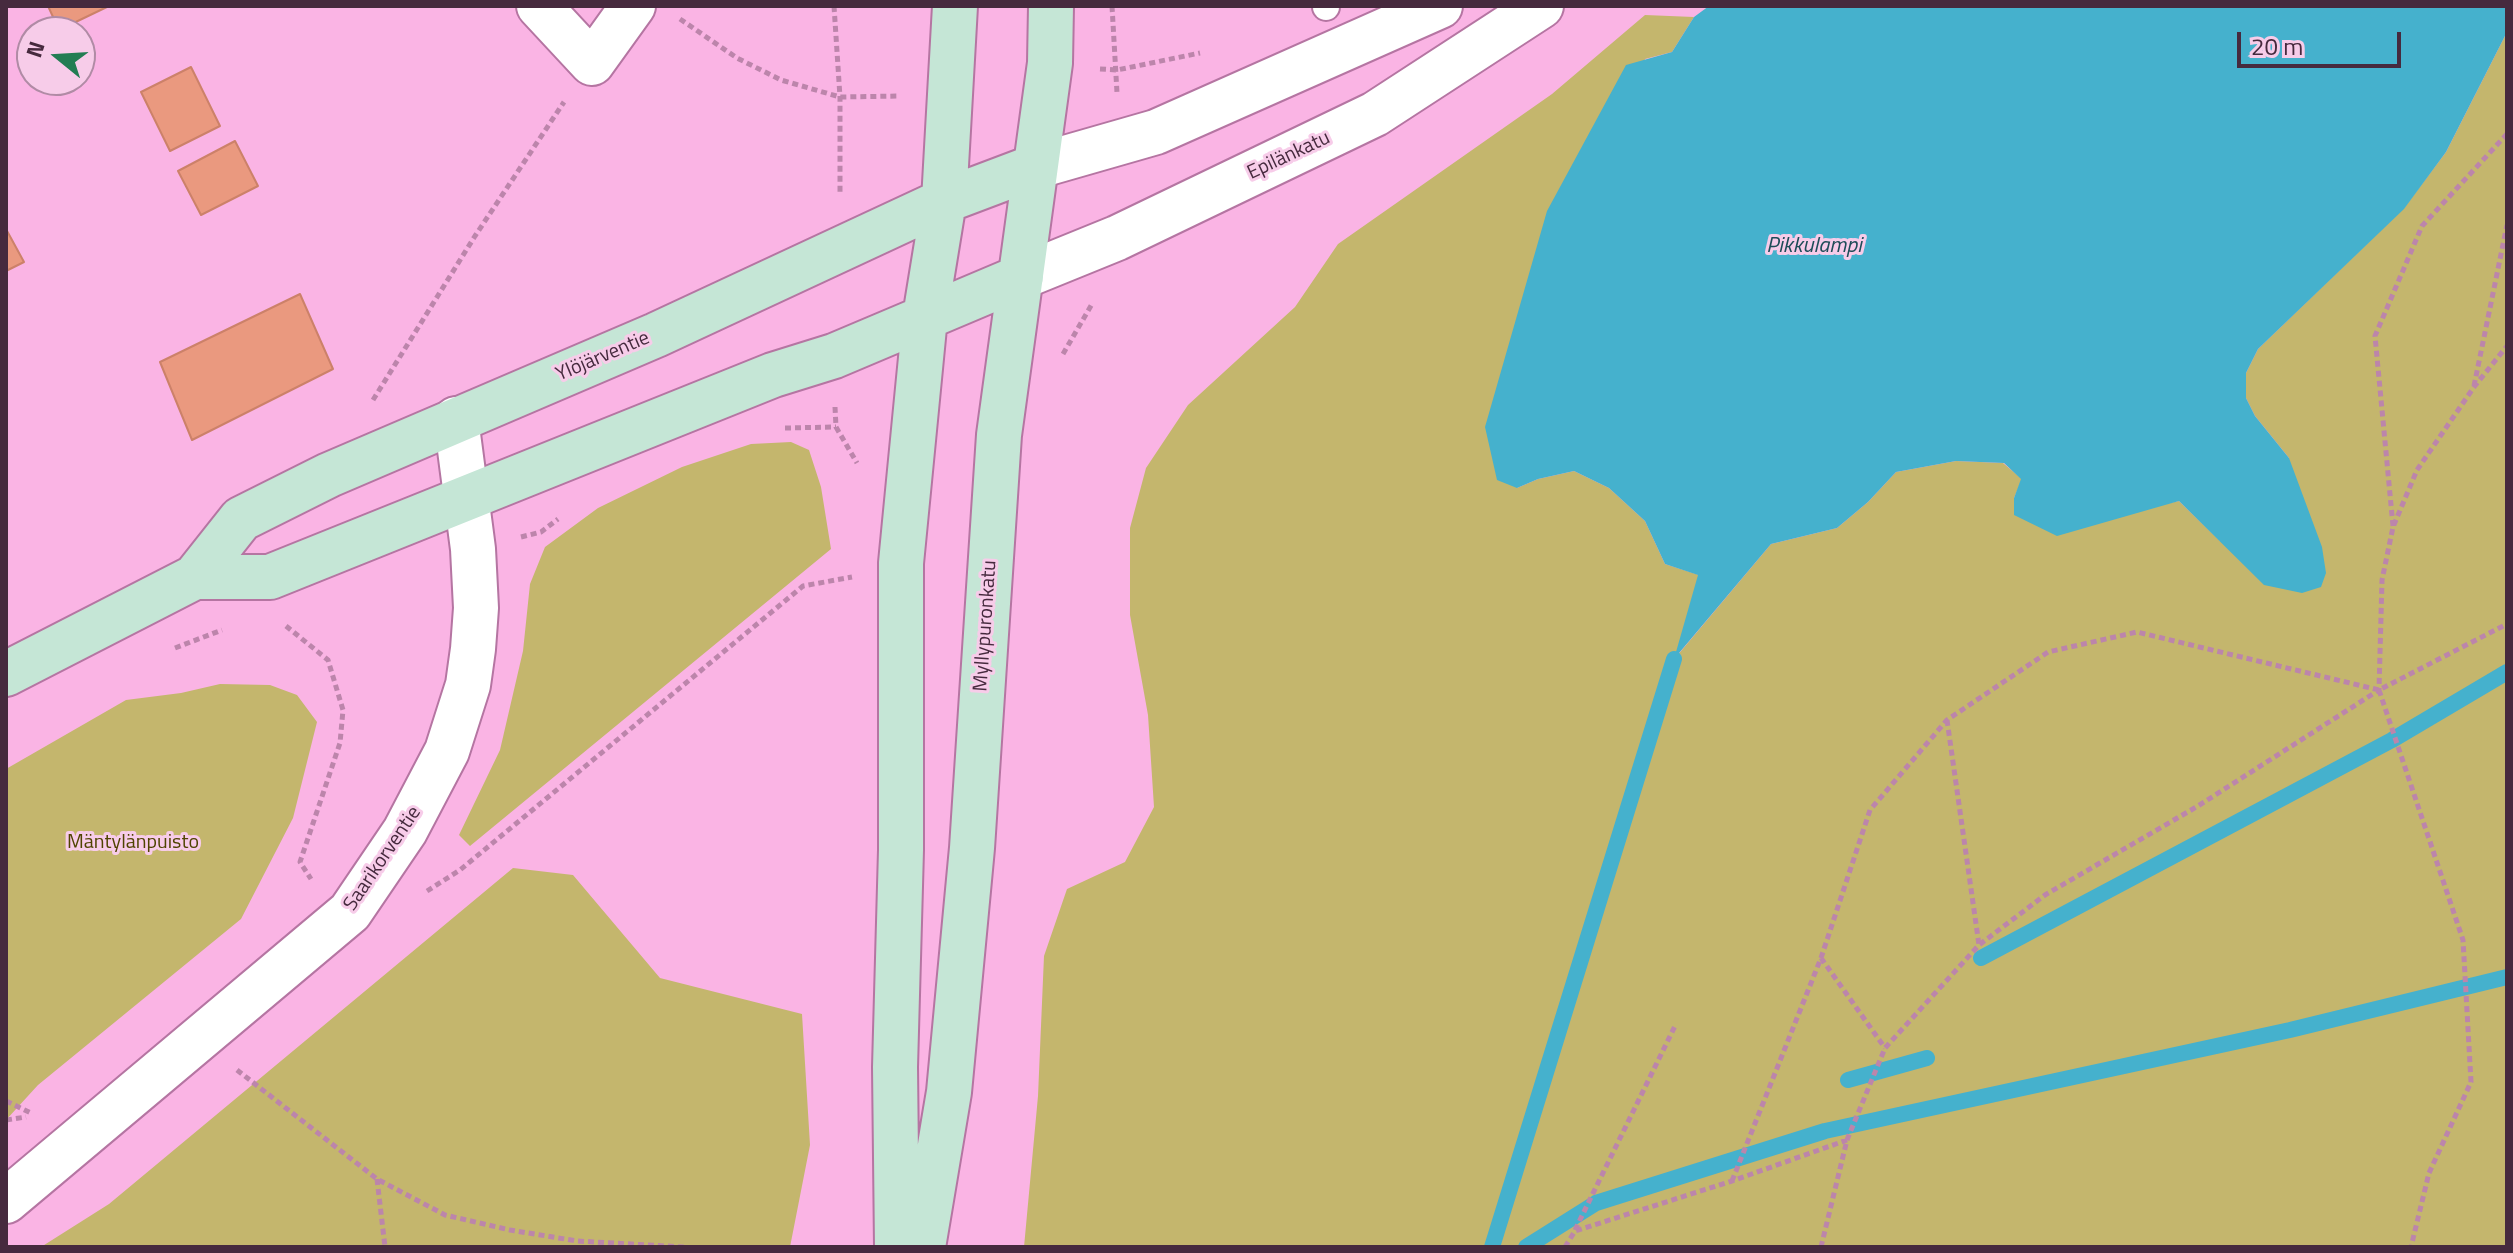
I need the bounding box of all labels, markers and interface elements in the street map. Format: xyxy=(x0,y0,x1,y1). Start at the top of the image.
north arrow xyxy=(16,16,96,96)
scale bar xyxy=(2241,16,2405,66)
text: 20 m xyxy=(2251,28,2303,64)
text: N xyxy=(17,37,54,62)
street label: Epilänkatu xyxy=(1244,126,1334,186)
water label: Pikkulampi xyxy=(1766,234,1862,260)
street label: Ylöjärventie xyxy=(553,327,653,387)
street label: Myllypuronkatu xyxy=(969,559,1003,693)
street label: Saarikorventie xyxy=(339,802,427,916)
park label: Mäntylänpuisto xyxy=(67,831,199,855)

